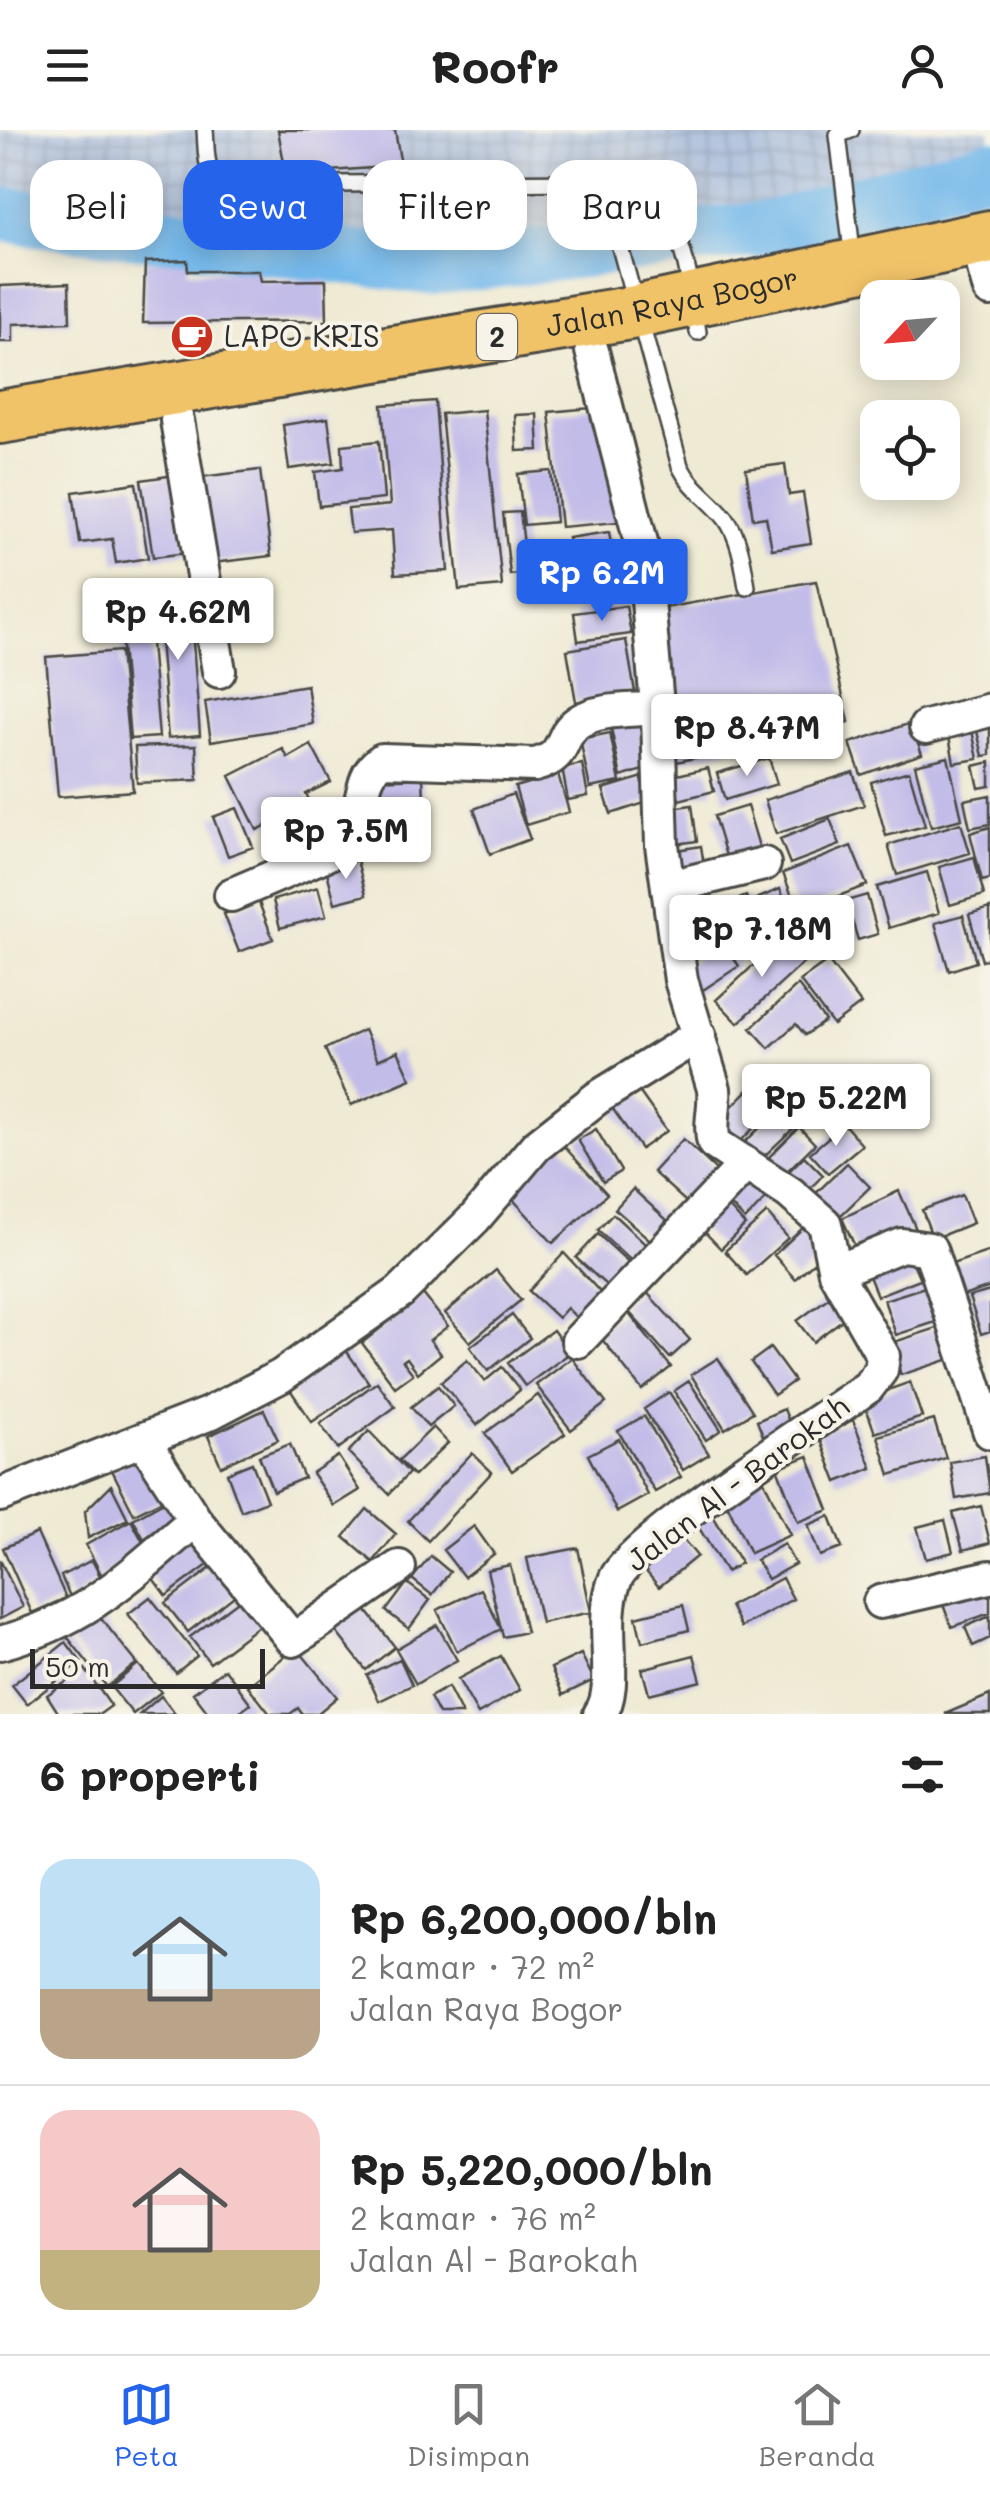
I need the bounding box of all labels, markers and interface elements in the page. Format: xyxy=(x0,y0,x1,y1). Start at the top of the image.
text: Roofr xyxy=(431,36,559,94)
icon: menu xyxy=(40,38,95,93)
icon: person xyxy=(895,38,950,93)
chip: Beli xyxy=(30,160,163,250)
chip: Sewa xyxy=(183,160,343,250)
chip: Filter xyxy=(363,160,527,250)
chip: Baru xyxy=(547,160,697,250)
street label: Jalan Raya Bogor xyxy=(543,256,802,345)
north arrow xyxy=(860,280,960,380)
map controls xyxy=(860,280,960,500)
cafe icon: LAPO KRIS xyxy=(169,314,215,360)
road number: 2 xyxy=(477,314,517,360)
place label: LAPO KRIS xyxy=(224,315,380,355)
button: locate xyxy=(860,400,960,500)
pin: Rp 6.2M xyxy=(510,539,694,624)
text: Rp 6.2M xyxy=(539,550,665,592)
pin: Rp 4.62M xyxy=(75,578,281,663)
text: Rp 4.62M xyxy=(104,589,252,631)
pin: Rp 8.47M xyxy=(644,694,850,779)
text: Rp 8.47M xyxy=(673,705,821,747)
pin: Rp 7.5M xyxy=(254,797,438,882)
text: Rp 7.5M xyxy=(283,808,409,850)
pin: Rp 7.18M xyxy=(659,895,865,980)
text: Rp 7.18M xyxy=(691,906,833,948)
pin: Rp 5.22M xyxy=(733,1064,939,1149)
text: Rp 5.22M xyxy=(764,1075,908,1117)
street label: Jalan Al - Barokah xyxy=(617,1385,856,1579)
scale bar xyxy=(30,1644,265,1688)
text: 50 m xyxy=(45,1648,110,1684)
text: 6 properti xyxy=(40,1747,261,1802)
icon: filters xyxy=(895,1747,950,1802)
text: Rp 6,200,000/bln xyxy=(350,1890,717,1945)
icon: home xyxy=(120,1899,240,2019)
text: 2 kamar · 72 m² xyxy=(350,1945,594,1987)
text: Jalan Raya Bogor xyxy=(350,1987,623,2029)
text: Rp 5,220,000/bln xyxy=(350,2141,713,2196)
icon: home xyxy=(120,2150,240,2270)
text: 2 kamar · 76 m² xyxy=(350,2196,596,2238)
text: Jalan Al - Barokah xyxy=(350,2238,637,2280)
tab: Peta xyxy=(114,2377,179,2473)
tab: Disimpan xyxy=(407,2377,530,2473)
tab: Beranda xyxy=(759,2377,876,2473)

